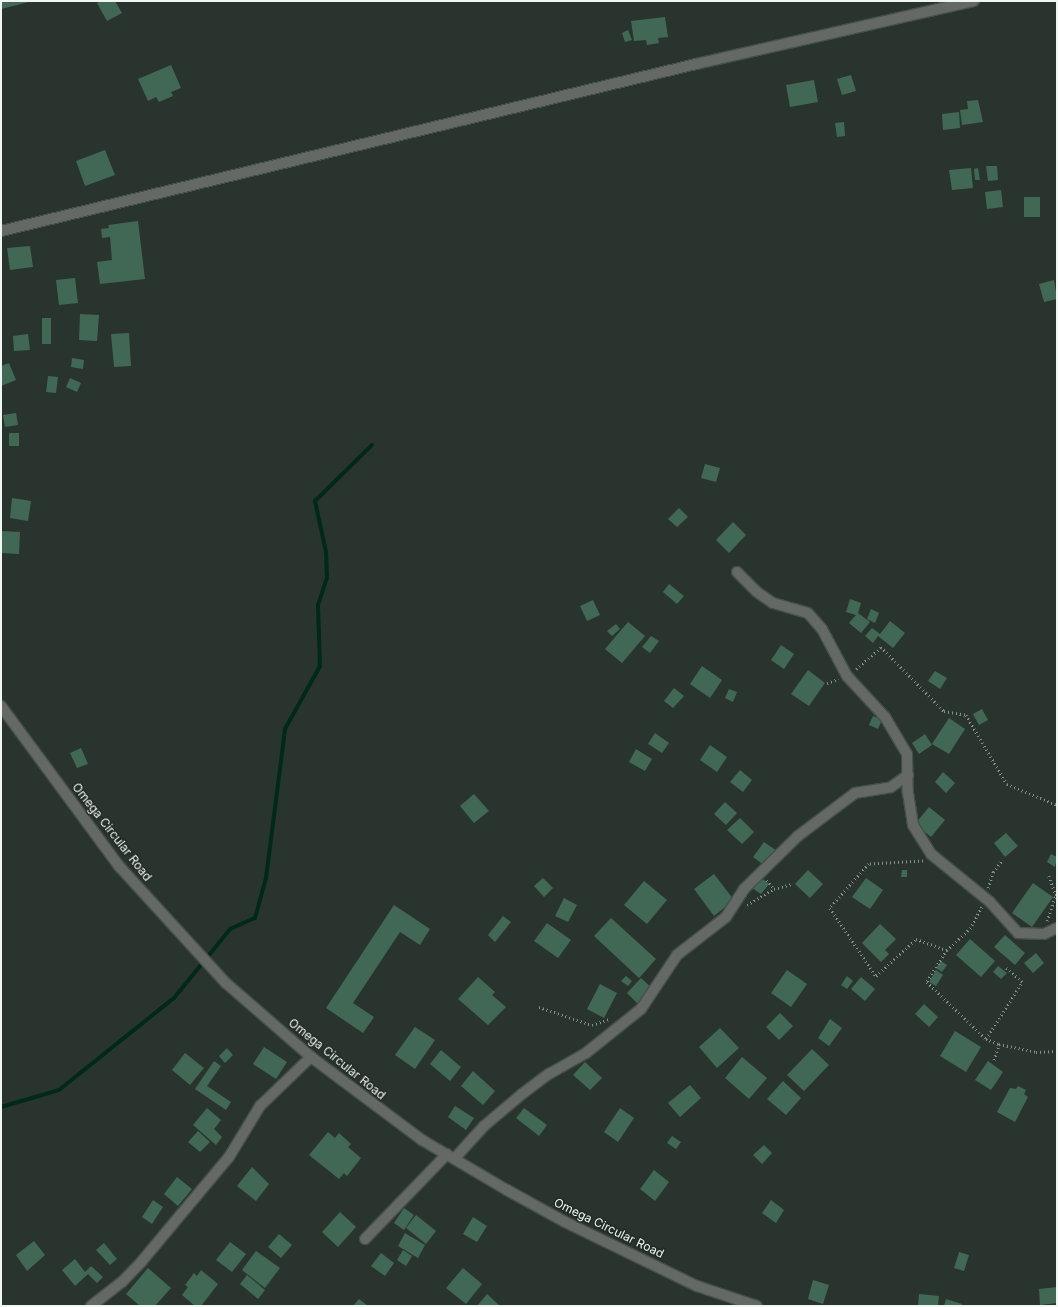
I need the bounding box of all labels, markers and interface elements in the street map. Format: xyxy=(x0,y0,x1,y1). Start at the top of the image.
street label: Omega Circular Road xyxy=(69,780,155,884)
street label: Omega Circular Road xyxy=(286,1015,388,1103)
street label: Omega Circular Road xyxy=(552,1195,666,1261)

